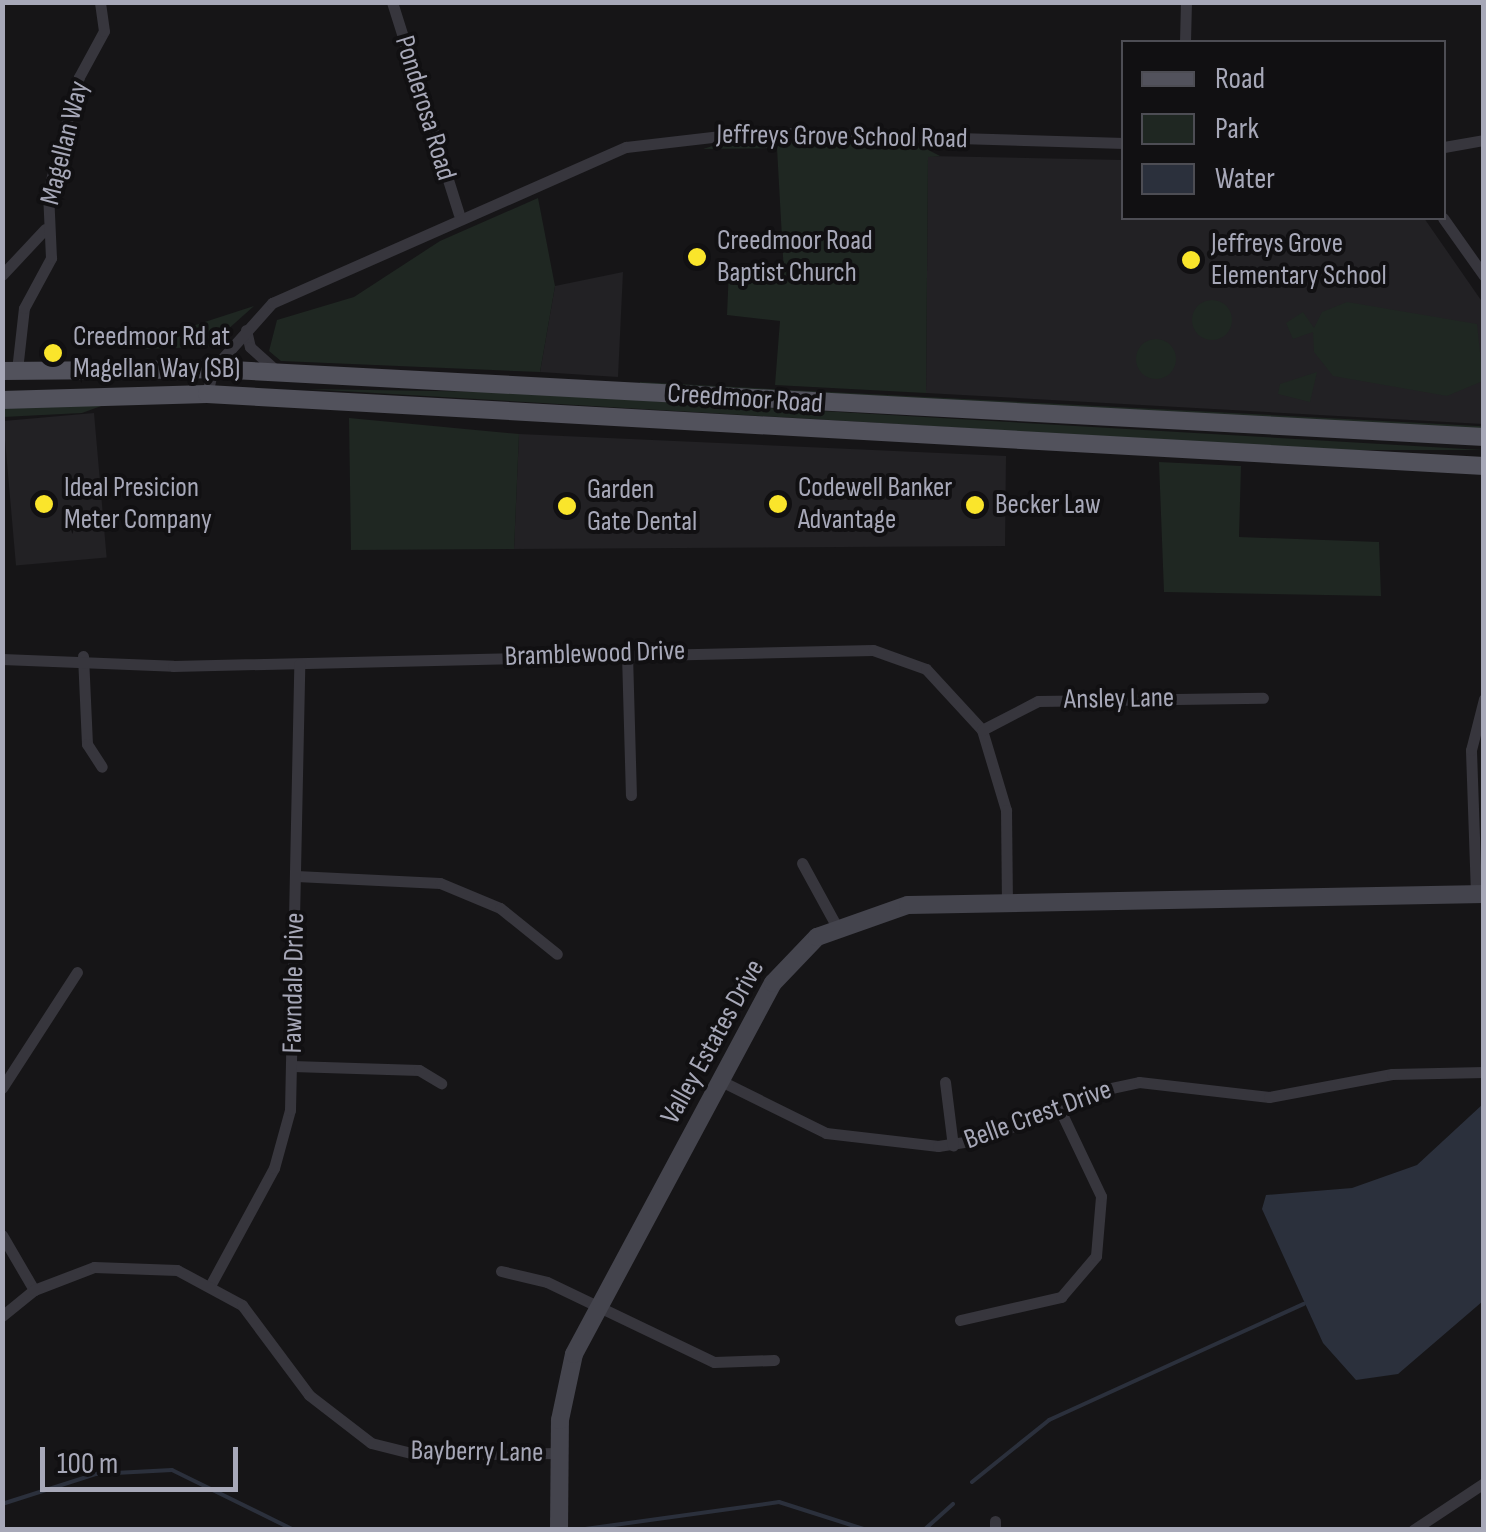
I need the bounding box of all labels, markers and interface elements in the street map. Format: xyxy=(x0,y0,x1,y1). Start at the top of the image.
street label: Ponderosa Road xyxy=(387,32,463,184)
legend xyxy=(1121,40,1446,220)
text: Road xyxy=(1215,61,1265,97)
street label: Magellan Way xyxy=(33,78,97,208)
text: Park xyxy=(1215,111,1259,147)
street label: Jeffreys Grove School Road xyxy=(716,118,968,156)
text: Water xyxy=(1215,161,1275,197)
place label: Creedmoor Road Baptist Church xyxy=(717,224,873,290)
place label: Jeffreys Grove Elementary School xyxy=(1211,227,1387,293)
marker: Creedmoor Road Baptist Church xyxy=(686,246,708,268)
marker: Jeffreys Grove Elementary School xyxy=(1180,249,1202,271)
place label: Creedmoor Rd at Magellan Way (SB) xyxy=(73,320,240,386)
marker: Creedmoor Rd at Magellan Way (SB) xyxy=(42,342,64,364)
street label: Creedmoor Road xyxy=(666,377,824,421)
place label: Ideal Presicion Meter Company xyxy=(64,471,212,537)
place label: Codewell Banker Advantage xyxy=(798,471,952,537)
place label: Garden Gate Dental xyxy=(587,473,697,539)
place label: Becker Law xyxy=(995,488,1101,522)
marker: Ideal Presicion Meter Company xyxy=(33,493,55,515)
marker: Codewell Banker Advantage xyxy=(767,493,789,515)
marker: Becker Law xyxy=(964,494,986,516)
marker: Garden Gate Dental xyxy=(556,495,578,517)
street label: Bramblewood Drive xyxy=(504,634,686,674)
street label: Ansley Lane xyxy=(1063,681,1175,717)
street label: Fawndale Drive xyxy=(276,912,312,1054)
street label: Valley Estates Drive xyxy=(654,954,772,1130)
street label: Belle Crest Drive xyxy=(960,1073,1116,1157)
scale bar xyxy=(45,1427,242,1489)
street label: Bayberry Lane xyxy=(410,1434,544,1470)
text: 100 m xyxy=(57,1446,118,1482)

